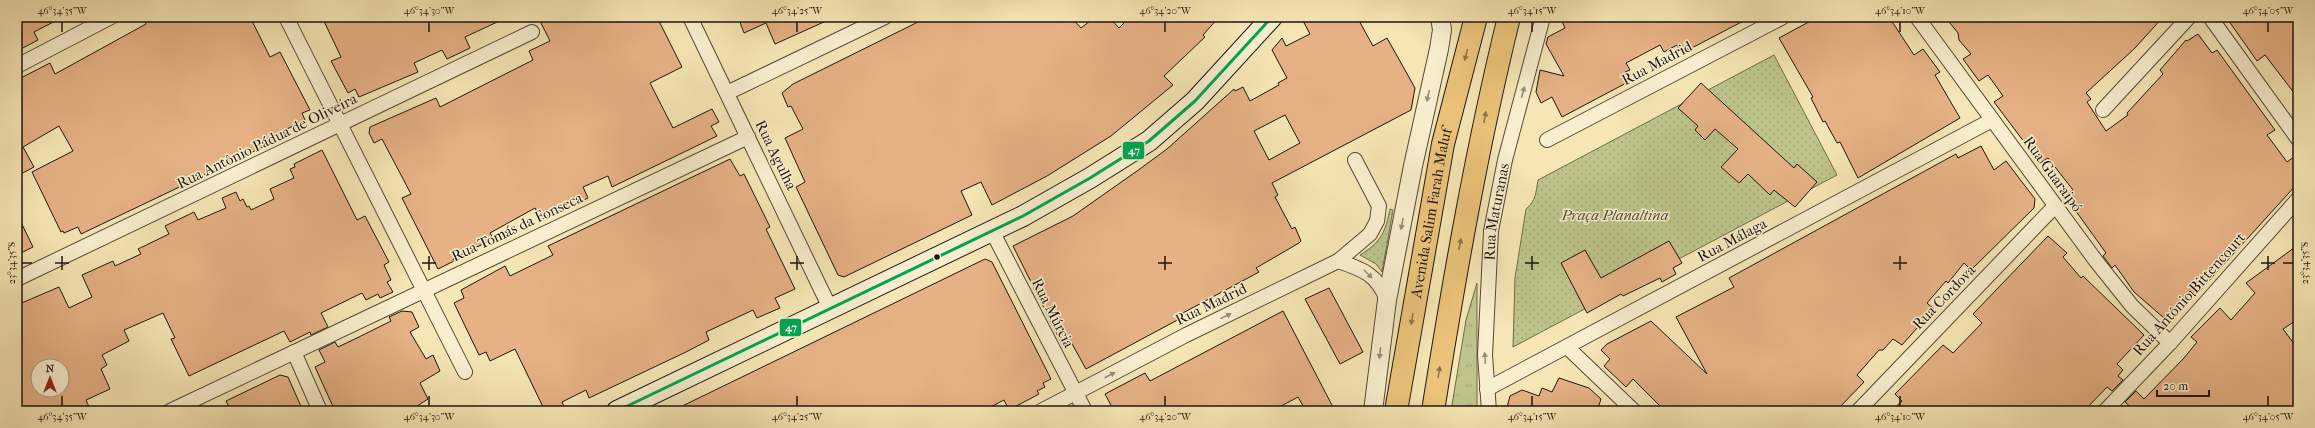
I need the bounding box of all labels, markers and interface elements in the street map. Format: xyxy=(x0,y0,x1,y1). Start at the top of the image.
text: 46°34'35"W xyxy=(37,5,88,17)
text: 46°34'30"W xyxy=(404,5,455,17)
text: 46°34'25"W xyxy=(772,5,823,17)
text: 46°34'20"W xyxy=(1139,5,1192,17)
text: 46°34'15"W xyxy=(1508,5,1558,17)
text: 46°34'10"W xyxy=(1875,5,1926,17)
text: 46°34'05"W xyxy=(2243,5,2295,17)
street label: Rua Madrid xyxy=(1619,37,1696,89)
one-way arrow xyxy=(1463,49,1469,61)
one-way arrow xyxy=(1520,86,1526,98)
street label: Rua Antônio Pádua de Oliveira xyxy=(174,89,361,193)
one-way arrow xyxy=(1425,90,1431,103)
one-way arrow xyxy=(1482,110,1488,123)
street label: Rua Agulha xyxy=(751,117,801,194)
street label: Avenida Salim Farah Maluf xyxy=(1407,123,1457,301)
street label: Rua Guaraipó xyxy=(2020,133,2087,216)
line badge: 47 xyxy=(1122,141,1145,160)
text: 47 xyxy=(1127,144,1140,157)
street label: Rua Maturanas xyxy=(1481,161,1513,261)
street label: Rua Tomás da Fonseca xyxy=(449,188,586,265)
park label: Praça Planaltina xyxy=(1560,206,1669,224)
street label: Rua Málaga xyxy=(1694,214,1771,266)
one-way arrow xyxy=(1398,218,1404,230)
street label: Rua Antônio Bittencourt xyxy=(2129,228,2250,359)
one-way arrow xyxy=(1458,238,1464,250)
text: 23°34'35"S xyxy=(6,242,18,284)
text: 23°34'35"S xyxy=(2299,242,2311,284)
unlabelled marker xyxy=(932,252,942,262)
street label: Rua Cordova xyxy=(1909,260,1980,333)
one-way arrow xyxy=(1363,269,1373,279)
street label: Rua Múrcia xyxy=(1028,275,1079,352)
street label: Rua Madrid xyxy=(1172,279,1250,329)
one-way arrow xyxy=(1220,313,1232,319)
one-way arrow xyxy=(1409,313,1415,325)
line badge: 47 xyxy=(779,318,802,337)
text: 47 xyxy=(784,321,797,334)
one-way arrow xyxy=(1377,346,1383,359)
one-way arrow xyxy=(1482,351,1488,364)
north arrow xyxy=(30,358,70,398)
text: N xyxy=(46,362,55,375)
one-way arrow xyxy=(1437,366,1443,379)
one-way arrow xyxy=(1104,372,1116,378)
scale bar xyxy=(2157,372,2209,398)
text: 20 m xyxy=(2163,379,2188,393)
text: 46°34'35"W xyxy=(37,411,88,423)
text: 46°34'30"W xyxy=(404,411,455,423)
text: 46°34'25"W xyxy=(772,411,823,423)
text: 46°34'20"W xyxy=(1139,411,1192,423)
text: 46°34'15"W xyxy=(1508,411,1558,423)
text: 46°34'10"W xyxy=(1875,411,1926,423)
text: 46°34'05"W xyxy=(2243,411,2295,423)

